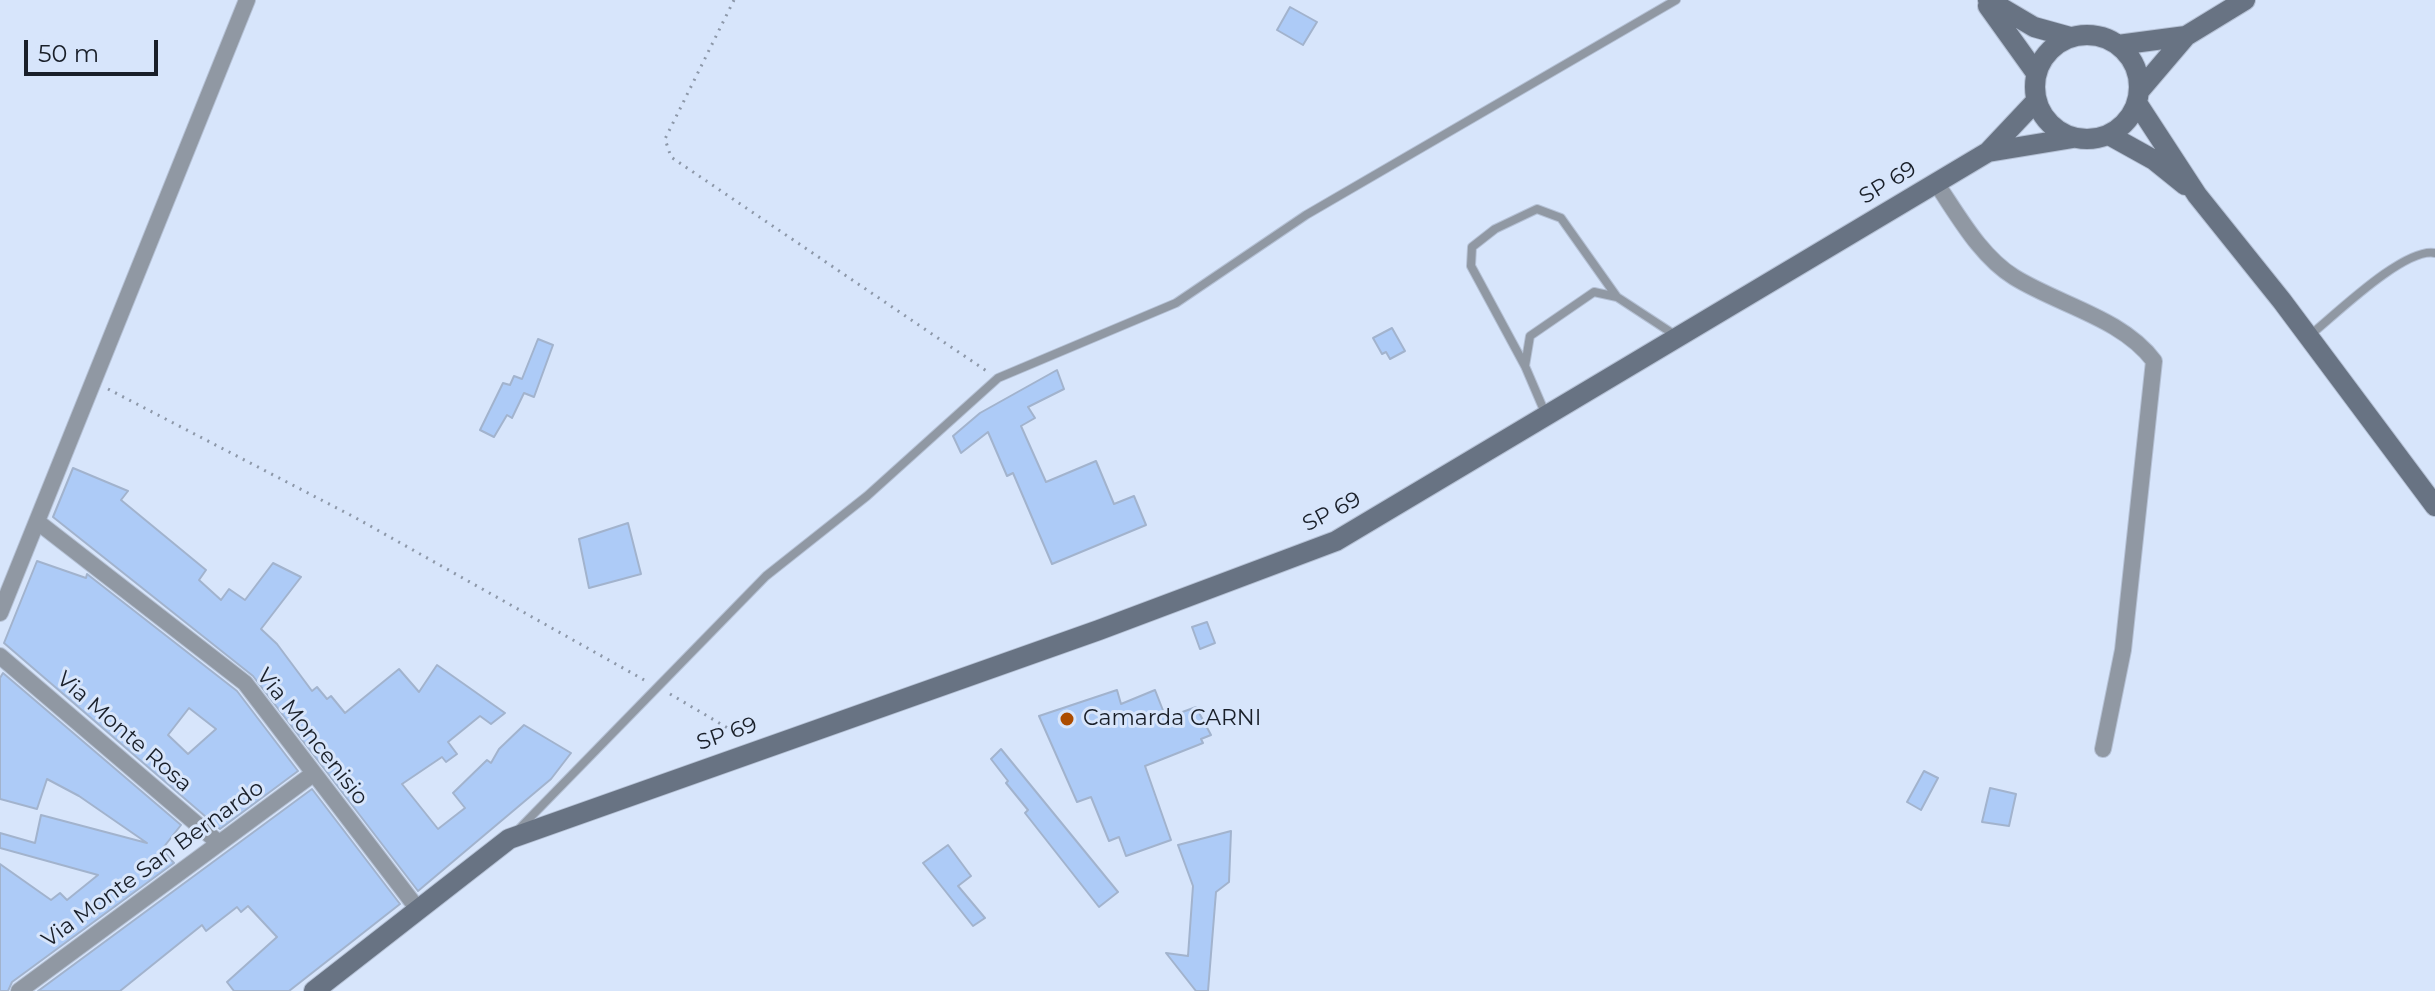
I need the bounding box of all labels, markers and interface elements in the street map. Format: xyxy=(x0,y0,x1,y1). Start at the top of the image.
scale bar xyxy=(28,24,162,74)
text: 50 m xyxy=(38,39,99,68)
street label: SP 69 xyxy=(1855,156,1921,210)
street label: SP 69 xyxy=(1298,486,1366,538)
street label: Via Moncenisio xyxy=(250,663,374,811)
street label: Via Monte Rosa xyxy=(51,666,197,798)
place label: Camarda CARNI xyxy=(1083,706,1261,732)
marker: Camarda CARNI xyxy=(1058,710,1076,728)
street label: SP 69 xyxy=(693,711,761,757)
street label: Via Monte San Bernardo xyxy=(37,775,269,953)

